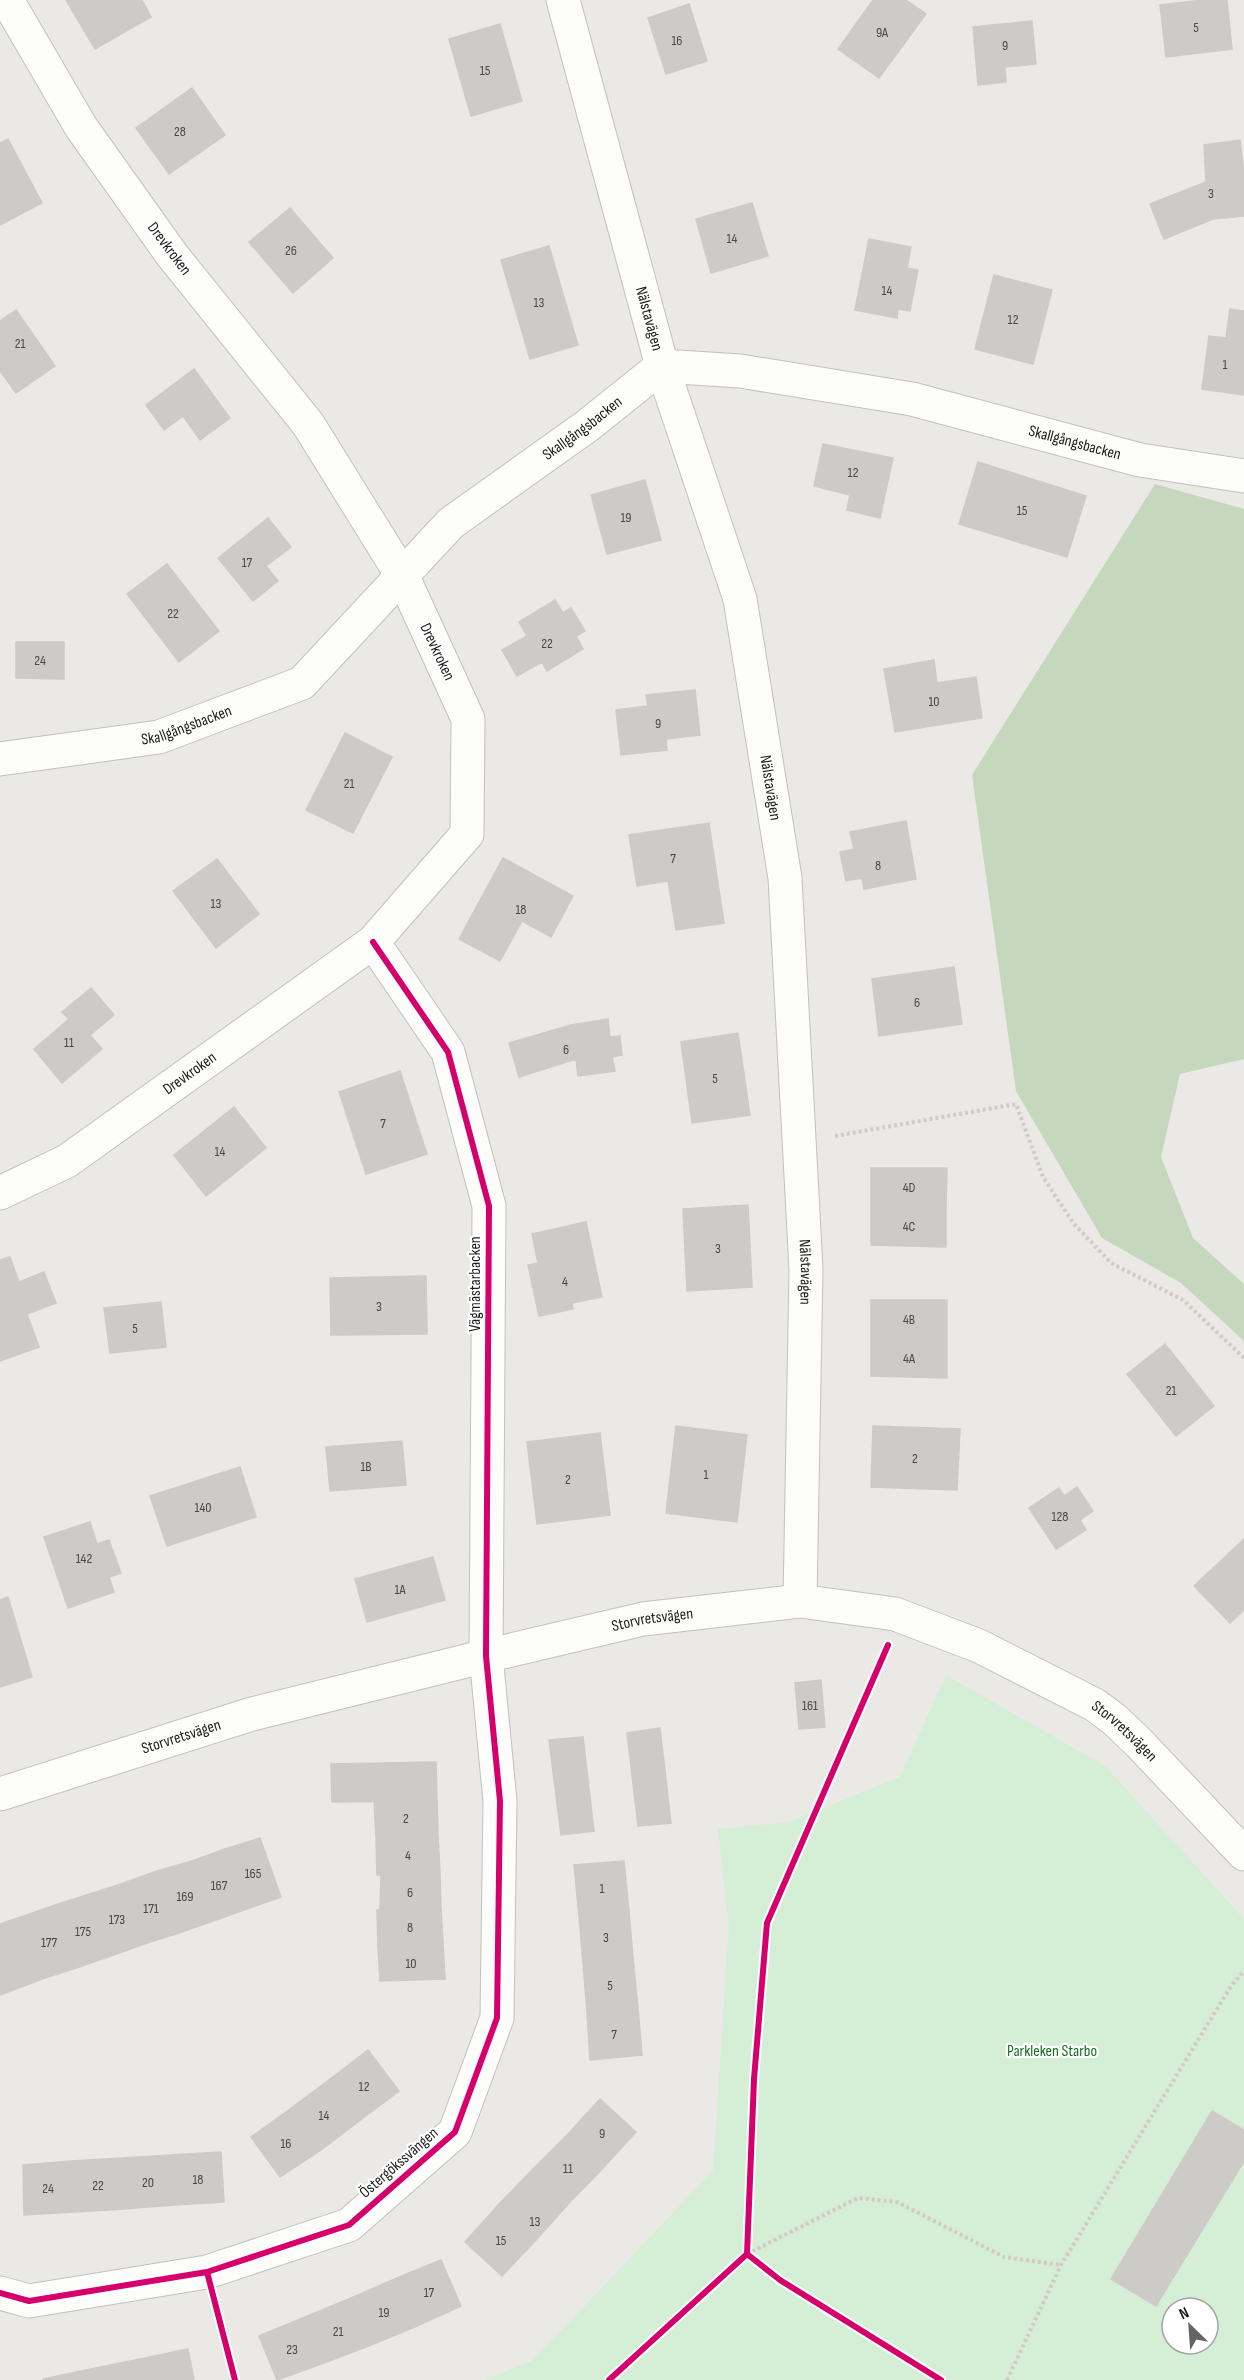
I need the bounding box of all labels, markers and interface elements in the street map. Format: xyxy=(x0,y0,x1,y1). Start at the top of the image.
house number: 5 xyxy=(1193,19,1199,36)
house number: 9A xyxy=(876,24,889,41)
house number: 16 xyxy=(671,32,683,49)
house number: 9 xyxy=(1002,37,1008,54)
house number: 15 xyxy=(480,62,491,79)
house number: 28 xyxy=(174,123,186,140)
house number: 3 xyxy=(1208,185,1214,202)
street label: Drevkroken xyxy=(143,219,195,279)
house number: 14 xyxy=(727,230,738,247)
house number: 26 xyxy=(285,242,297,259)
house number: 14 xyxy=(882,282,893,299)
street label: Nälstavägen xyxy=(631,284,667,353)
house number: 13 xyxy=(534,294,545,311)
house number: 12 xyxy=(1008,311,1019,328)
house number: 21 xyxy=(15,335,25,352)
house number: 1 xyxy=(1223,356,1228,373)
street label: Skallgångsbacken xyxy=(539,392,626,464)
street label: Skallgångsbacken xyxy=(1026,421,1123,464)
house number: 12 xyxy=(848,464,859,481)
house number: 15 xyxy=(1017,502,1028,519)
house number: 19 xyxy=(620,509,632,526)
house number: 17 xyxy=(242,554,253,571)
house number: 22 xyxy=(167,605,179,622)
street label: Drevkroken xyxy=(416,620,458,684)
house number: 22 xyxy=(541,635,553,652)
house number: 24 xyxy=(34,652,46,669)
house number: 10 xyxy=(928,693,940,710)
street label: Skallgångsbacken xyxy=(140,701,234,749)
house number: 9 xyxy=(655,715,661,732)
street label: Nälstavägen xyxy=(756,754,785,822)
house number: 21 xyxy=(344,775,354,792)
house number: 7 xyxy=(670,850,676,867)
house number: 8 xyxy=(875,857,881,874)
house number: 13 xyxy=(211,895,222,912)
house number: 18 xyxy=(515,901,527,918)
house number: 6 xyxy=(914,994,920,1011)
house number: 11 xyxy=(64,1034,74,1051)
house number: 6 xyxy=(563,1041,569,1058)
street label: Drevkroken xyxy=(159,1048,220,1099)
house number: 5 xyxy=(712,1070,718,1087)
house number: 7 xyxy=(380,1115,386,1132)
house number: 14 xyxy=(215,1143,226,1160)
house number: 4D xyxy=(903,1179,915,1196)
house number: 4C xyxy=(903,1218,916,1235)
street label: Vägmästarbacken xyxy=(466,1236,485,1332)
street label: Nälstavägen xyxy=(795,1239,816,1305)
house number: 3 xyxy=(715,1240,721,1257)
house number: 4 xyxy=(562,1273,568,1290)
house number: 3 xyxy=(376,1298,382,1315)
house number: 4B xyxy=(903,1311,915,1328)
house number: 5 xyxy=(132,1320,138,1337)
house number: 4A xyxy=(903,1350,916,1367)
house number: 21 xyxy=(1166,1382,1176,1399)
house number: 2 xyxy=(912,1450,918,1467)
house number: 1B xyxy=(360,1458,372,1475)
house number: 1 xyxy=(704,1466,709,1483)
house number: 2 xyxy=(565,1471,571,1488)
house number: 140 xyxy=(195,1499,212,1516)
house number: 128 xyxy=(1052,1508,1068,1525)
house number: 142 xyxy=(76,1550,93,1567)
house number: 1A xyxy=(394,1581,407,1598)
street label: Storvretsvägen xyxy=(610,1604,694,1636)
street label: Storvretsvägen xyxy=(1088,1696,1161,1766)
house number: 161 xyxy=(802,1697,818,1714)
street label: Storvretsvägen xyxy=(139,1715,223,1758)
house number: 2 xyxy=(403,1810,409,1827)
house number: 4 xyxy=(405,1847,411,1864)
house number: 165 xyxy=(245,1865,262,1882)
house number: 167 xyxy=(211,1877,228,1894)
house number: 1 xyxy=(600,1880,605,1897)
house number: 6 xyxy=(407,1884,413,1901)
house number: 169 xyxy=(176,1888,194,1905)
house number: 171 xyxy=(143,1900,159,1917)
house number: 173 xyxy=(109,1911,125,1928)
house number: 8 xyxy=(407,1919,413,1936)
house number: 175 xyxy=(75,1923,91,1940)
house number: 3 xyxy=(603,1929,609,1946)
house number: 177 xyxy=(41,1934,57,1951)
house number: 10 xyxy=(405,1955,417,1972)
house number: 5 xyxy=(607,1977,613,1994)
house number: 7 xyxy=(611,2026,617,2043)
park label: Parkleken Starbo xyxy=(1007,2042,1097,2061)
house number: 12 xyxy=(359,2078,370,2095)
house number: 14 xyxy=(319,2107,330,2124)
street label: Östergökssvängen xyxy=(356,2124,442,2202)
house number: 9 xyxy=(599,2125,605,2142)
house number: 16 xyxy=(280,2135,292,2152)
house number: 11 xyxy=(563,2160,573,2177)
house number: 18 xyxy=(192,2171,204,2188)
house number: 20 xyxy=(142,2174,154,2191)
house number: 22 xyxy=(92,2177,104,2194)
house number: 24 xyxy=(42,2180,54,2197)
house number: 13 xyxy=(530,2213,541,2230)
house number: 15 xyxy=(496,2232,507,2249)
house number: 17 xyxy=(424,2284,435,2301)
north arrow xyxy=(1160,2296,1220,2356)
text: N xyxy=(1176,2303,1192,2324)
house number: 19 xyxy=(378,2304,390,2321)
house number: 21 xyxy=(333,2323,343,2340)
house number: 23 xyxy=(286,2341,298,2358)

